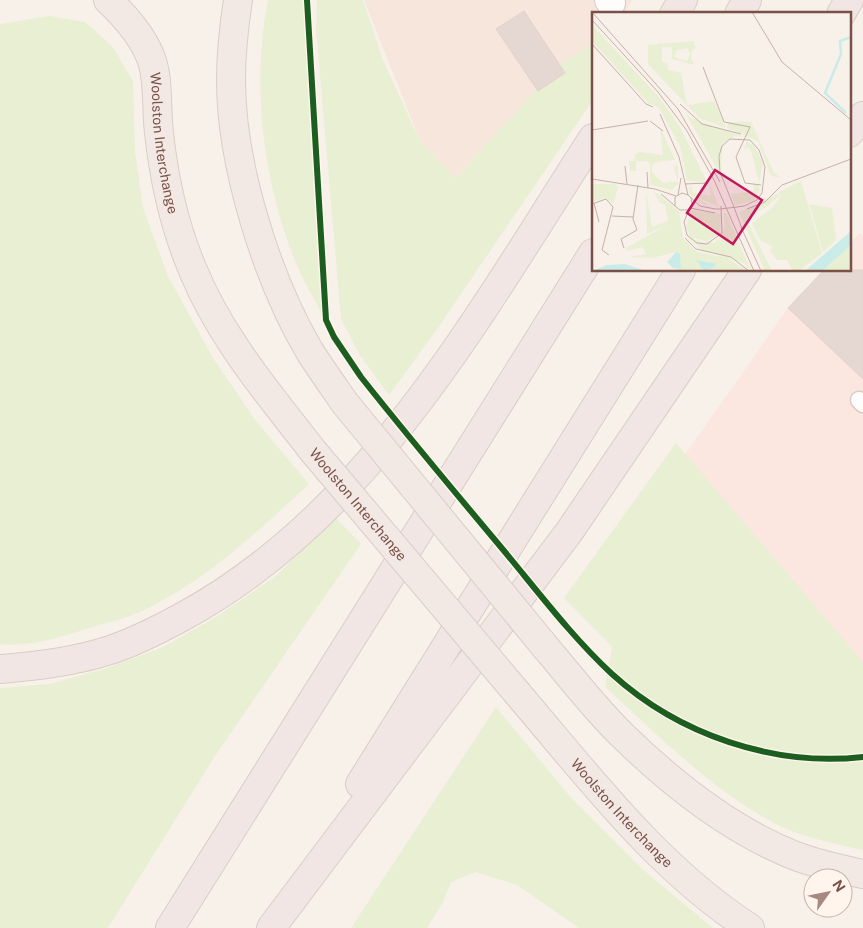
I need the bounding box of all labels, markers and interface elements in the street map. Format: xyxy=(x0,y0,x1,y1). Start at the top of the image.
inset map xyxy=(592,12,850,271)
street label: Woolston Interchange xyxy=(147,72,181,215)
street label: Woolston Interchange xyxy=(306,445,410,564)
street label: Woolston Interchange xyxy=(568,755,676,871)
north arrow xyxy=(803,868,853,918)
text: N xyxy=(829,877,849,895)

